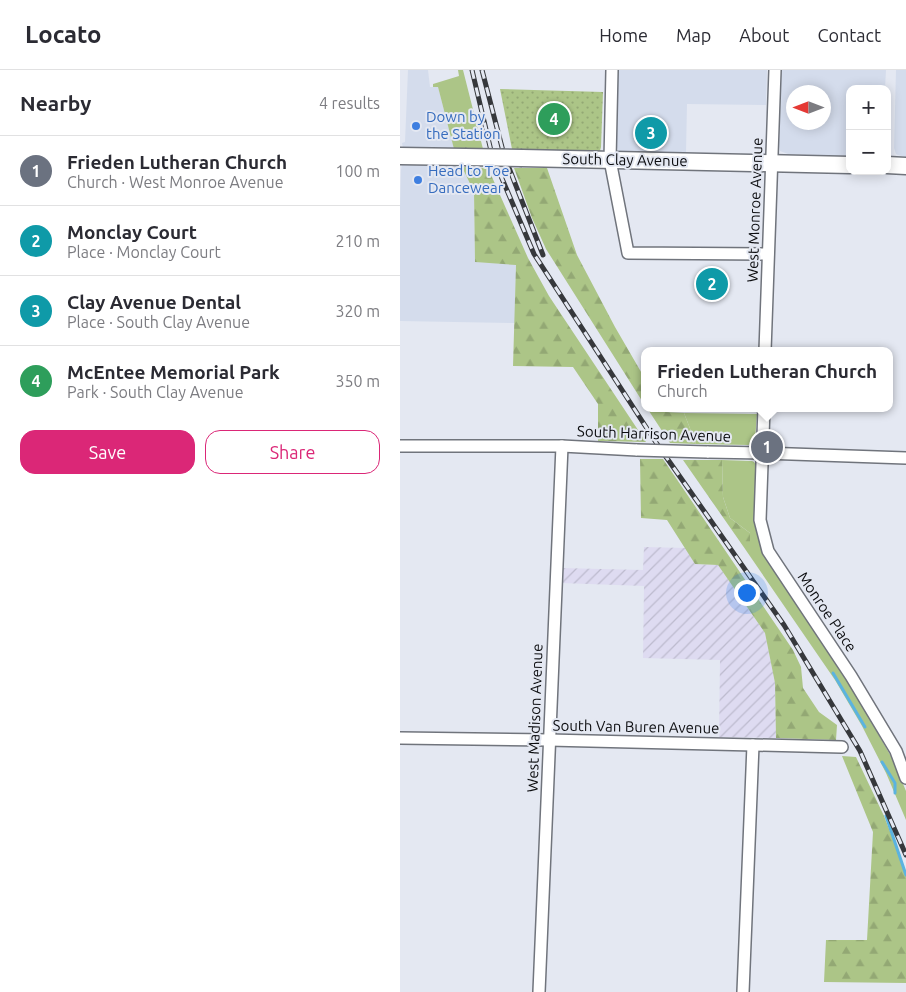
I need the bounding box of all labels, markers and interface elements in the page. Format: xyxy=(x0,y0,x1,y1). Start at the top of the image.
text: Locato xyxy=(25,21,101,48)
text: Home xyxy=(599,25,648,45)
text: Map xyxy=(676,25,711,45)
text: About xyxy=(739,25,789,45)
text: Contact xyxy=(817,25,881,45)
north arrow xyxy=(786,85,831,130)
map controls xyxy=(846,85,891,175)
button: + xyxy=(846,85,891,130)
text: Nearby xyxy=(20,91,91,115)
text: 4 results xyxy=(319,94,380,112)
pin: 4 xyxy=(538,100,570,138)
place label: Down by the Station xyxy=(426,108,501,142)
pin: 3 xyxy=(635,114,667,152)
marker: Down by the Station xyxy=(410,120,422,132)
button: − xyxy=(846,130,891,175)
street label: West Monroe Avenue xyxy=(743,137,766,283)
street label: South Clay Avenue xyxy=(562,150,688,169)
text: Frieden Lutheran Church xyxy=(67,151,287,173)
text: 1 xyxy=(31,162,41,180)
text: 100 m xyxy=(335,162,380,180)
place label: Head to Toe Dancewear xyxy=(428,162,509,196)
text: Church · West Monroe Avenue xyxy=(67,173,283,191)
marker: Head to Toe Dancewear xyxy=(412,174,424,186)
text: Monclay Court xyxy=(67,221,197,243)
text: 2 xyxy=(31,232,41,250)
text: 210 m xyxy=(335,232,380,250)
text: Place · Monclay Court xyxy=(67,243,221,261)
pin: 2 xyxy=(696,265,728,303)
text: Clay Avenue Dental xyxy=(67,291,241,313)
text: 3 xyxy=(31,302,41,320)
text: 320 m xyxy=(335,302,380,320)
text: Place · South Clay Avenue xyxy=(67,313,250,331)
popup xyxy=(641,347,893,412)
text: Frieden Lutheran Church xyxy=(657,360,877,382)
text: McEntee Memorial Park xyxy=(67,361,280,383)
text: 4 xyxy=(31,372,41,390)
text: 350 m xyxy=(335,372,380,390)
text: Church xyxy=(657,382,708,400)
text: Park · South Clay Avenue xyxy=(67,383,244,401)
street label: South Harrison Avenue xyxy=(577,422,731,445)
pin: 1 xyxy=(751,428,783,466)
button: Save xyxy=(20,430,195,474)
button: Share xyxy=(205,430,380,474)
street label: Monroe Place xyxy=(795,569,860,655)
your location xyxy=(734,580,760,606)
street label: West Madison Avenue xyxy=(523,643,546,793)
street label: South Van Buren Avenue xyxy=(553,717,719,736)

